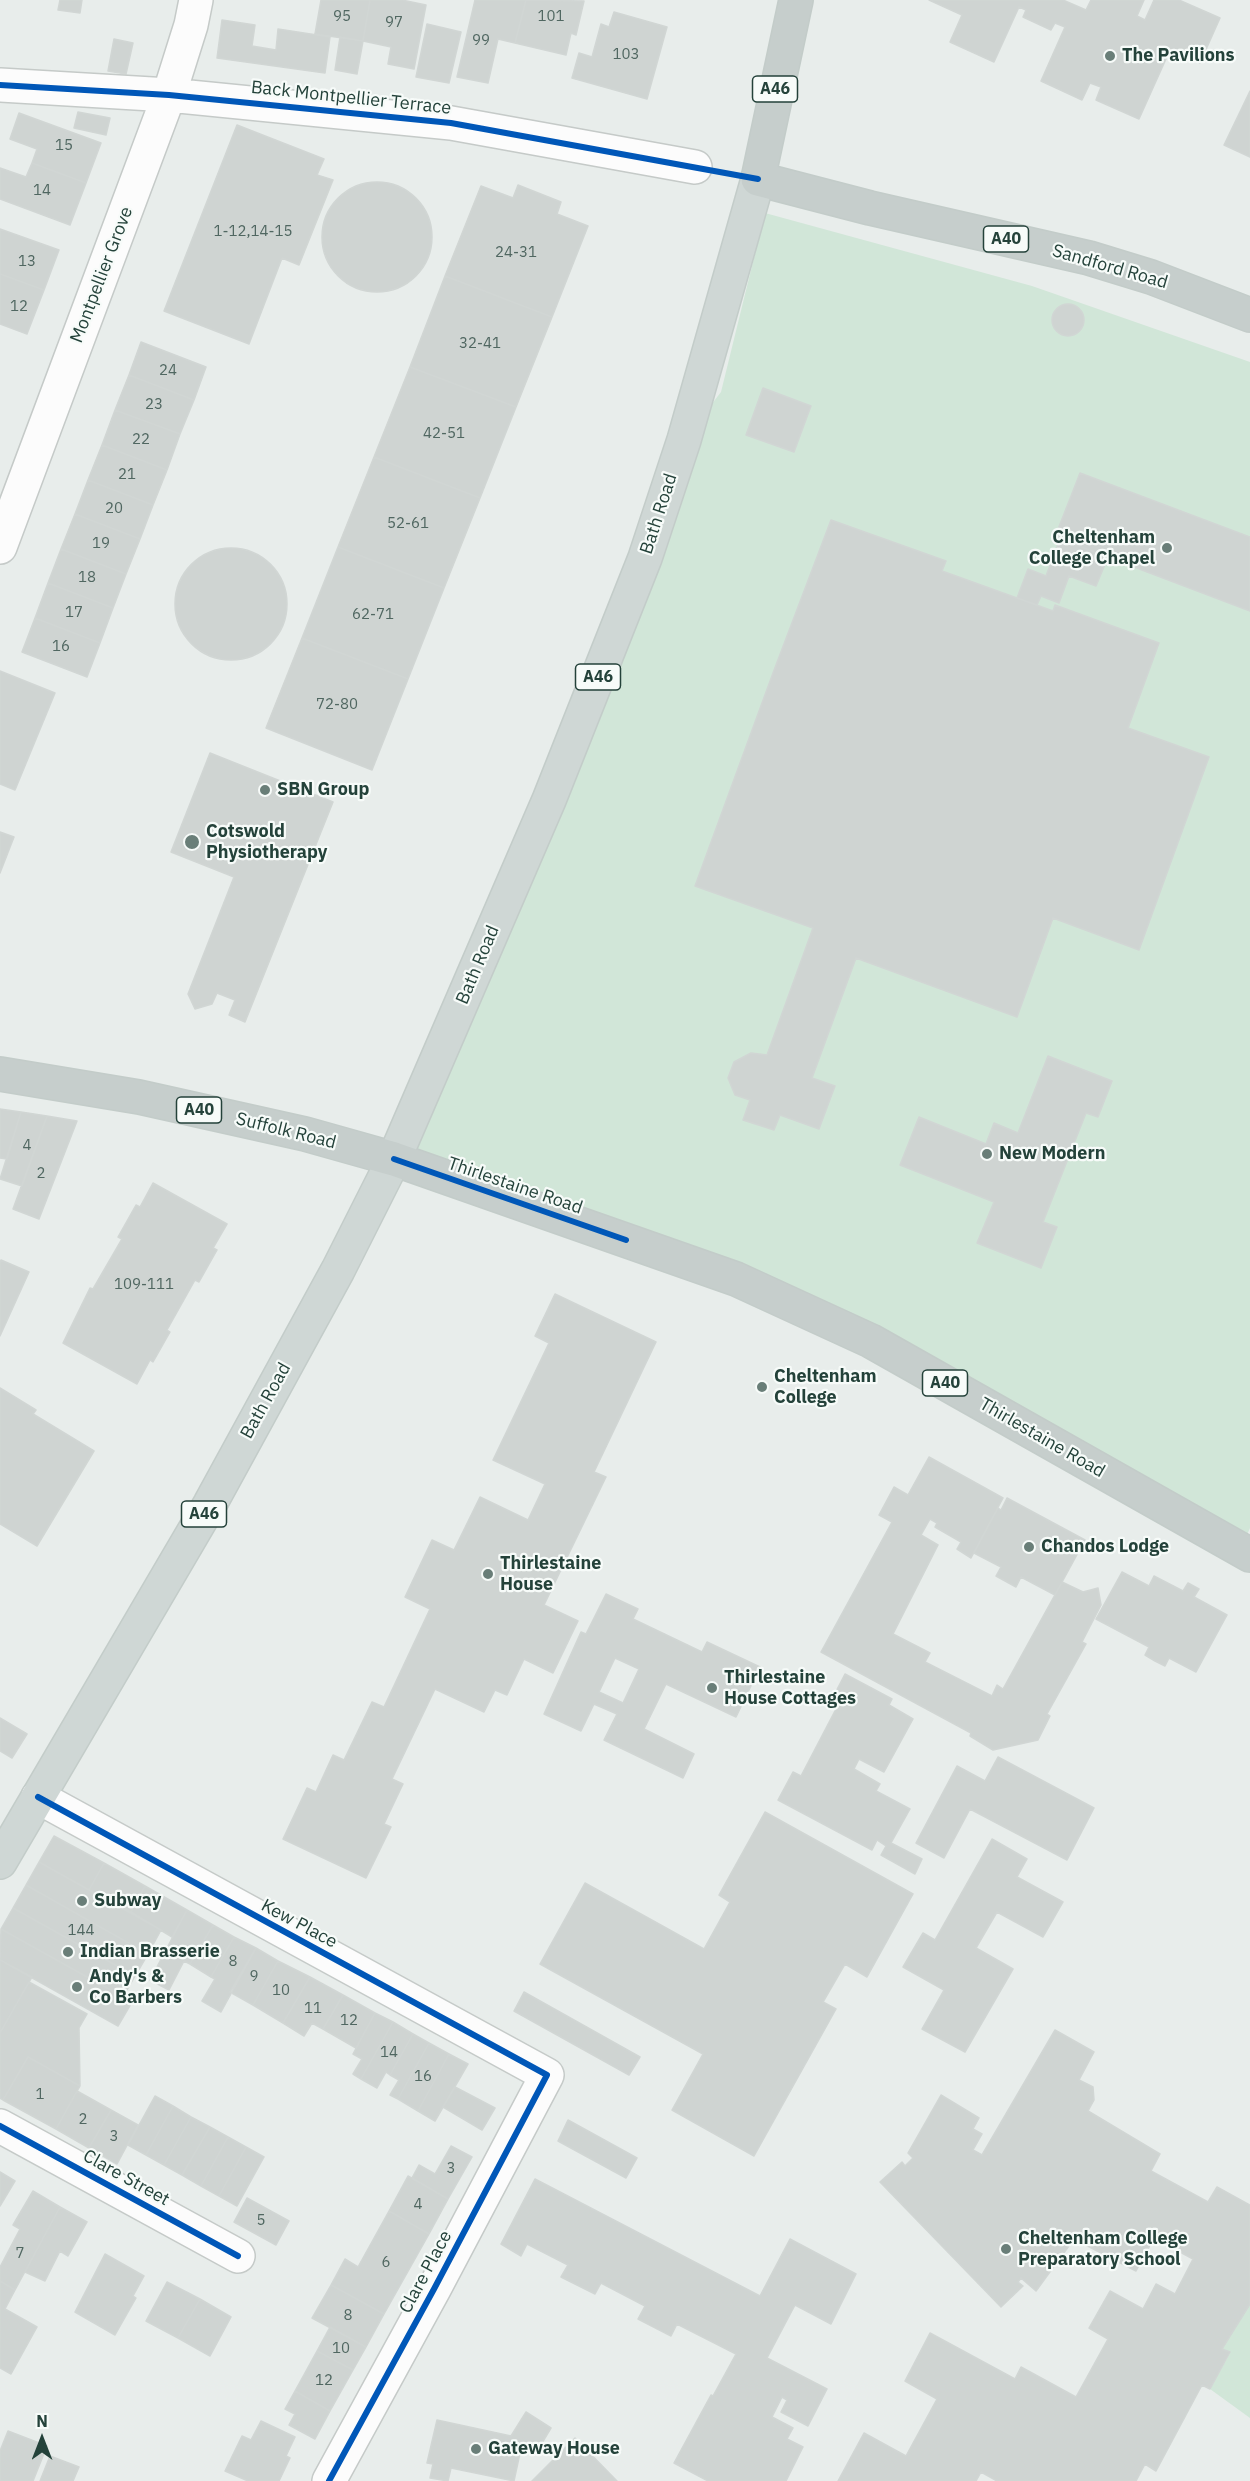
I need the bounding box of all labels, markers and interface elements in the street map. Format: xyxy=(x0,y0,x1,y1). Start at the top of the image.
house number: 95 xyxy=(333,8,351,26)
house number: 101 xyxy=(538,8,564,26)
house number: 97 xyxy=(385,14,403,32)
house number: 99 xyxy=(472,32,490,50)
place label: The Pavilions xyxy=(1122,45,1235,67)
house number: 103 xyxy=(613,46,639,64)
marker: The Pavilions xyxy=(1103,49,1117,63)
road number: A46 xyxy=(752,76,798,102)
street label: Back Montpellier Terrace xyxy=(250,77,452,119)
house number: 15 xyxy=(55,137,73,155)
house number: 14 xyxy=(33,182,51,200)
street label: Montpellier Grove xyxy=(66,204,138,346)
house number: 1-12,14-15 xyxy=(213,223,293,241)
road number: A40 xyxy=(984,226,1028,252)
street label: Sandford Road xyxy=(1050,240,1170,294)
house number: 24-31 xyxy=(495,244,537,262)
house number: 13 xyxy=(18,253,36,271)
house number: 12 xyxy=(10,298,28,316)
house number: 32-41 xyxy=(459,335,501,353)
house number: 24 xyxy=(159,362,177,380)
house number: 23 xyxy=(145,396,163,414)
house number: 42-51 xyxy=(423,425,465,443)
house number: 22 xyxy=(132,431,150,449)
house number: 21 xyxy=(118,466,136,484)
street label: Bath Road xyxy=(636,471,682,557)
house number: 20 xyxy=(105,500,123,518)
house number: 52-61 xyxy=(387,515,429,533)
place label: Cheltenham College Chapel xyxy=(1029,527,1155,570)
house number: 19 xyxy=(92,535,110,553)
marker: Cheltenham College Chapel xyxy=(1160,541,1174,555)
house number: 18 xyxy=(78,569,96,587)
house number: 17 xyxy=(65,604,83,622)
house number: 62-71 xyxy=(352,606,394,624)
house number: 16 xyxy=(52,638,70,656)
road number: A46 xyxy=(576,664,620,690)
house number: 72-80 xyxy=(316,696,358,714)
place label: SBN Group xyxy=(277,779,369,801)
marker: SBN Group xyxy=(258,783,272,797)
place label: Cotswold Physiotherapy xyxy=(206,821,327,864)
marker: Cotswold Physiotherapy xyxy=(183,833,201,851)
street label: Bath Road xyxy=(452,922,504,1008)
road number: A40 xyxy=(176,1097,222,1123)
street label: Suffolk Road xyxy=(234,1108,338,1154)
house number: 4 xyxy=(23,1137,31,1155)
place label: New Modern xyxy=(999,1143,1105,1165)
marker: New Modern xyxy=(980,1147,994,1161)
street label: Thirlestaine Road xyxy=(445,1153,585,1219)
house number: 2 xyxy=(37,1165,45,1183)
house number: 109-111 xyxy=(114,1276,174,1294)
street label: Bath Road xyxy=(236,1359,296,1443)
place label: Cheltenham College xyxy=(774,1366,877,1408)
road number: A40 xyxy=(922,1370,968,1396)
marker: Cheltenham College xyxy=(755,1380,769,1394)
street label: Thirlestaine Road xyxy=(975,1393,1109,1483)
road number: A46 xyxy=(182,1501,226,1527)
place label: Chandos Lodge xyxy=(1041,1536,1169,1558)
marker: Chandos Lodge xyxy=(1022,1540,1036,1554)
place label: Thirlestaine House xyxy=(500,1553,601,1596)
marker: Thirlestaine House xyxy=(481,1567,495,1581)
place label: Thirlestaine House Cottages xyxy=(724,1667,856,1710)
marker: Thirlestaine House Cottages xyxy=(705,1681,719,1695)
place label: Subway xyxy=(94,1890,161,1912)
marker: Subway xyxy=(75,1894,89,1908)
street label: Kew Place xyxy=(257,1895,341,1953)
house number: 144 xyxy=(68,1922,94,1940)
place label: Indian Brasserie xyxy=(80,1941,220,1963)
marker: Indian Brasserie xyxy=(61,1945,75,1959)
house number: 8 xyxy=(229,1953,237,1971)
place label: Andy's & Co Barbers xyxy=(89,1966,182,2008)
house number: 9 xyxy=(250,1968,258,1986)
marker: Andy's & Co Barbers xyxy=(70,1980,84,1994)
house number: 10 xyxy=(272,1982,290,2000)
house number: 11 xyxy=(304,2000,322,2018)
house number: 12 xyxy=(340,2012,358,2030)
house number: 14 xyxy=(380,2044,398,2062)
house number: 16 xyxy=(414,2068,432,2086)
house number: 1 xyxy=(36,2086,44,2104)
house number: 2 xyxy=(79,2111,87,2129)
house number: 3 xyxy=(110,2128,118,2146)
street label: Clare Street xyxy=(79,2145,173,2211)
house number: 3 xyxy=(447,2160,455,2178)
house number: 4 xyxy=(414,2196,422,2214)
house number: 5 xyxy=(257,2212,265,2230)
street label: Clare Place xyxy=(395,2227,457,2317)
place label: Cheltenham College Preparatory School xyxy=(1018,2228,1188,2270)
marker: Cheltenham College Preparatory School xyxy=(999,2242,1013,2256)
house number: 7 xyxy=(16,2245,24,2263)
house number: 6 xyxy=(382,2254,390,2272)
house number: 8 xyxy=(344,2307,352,2325)
house number: 10 xyxy=(332,2340,350,2358)
house number: 12 xyxy=(315,2372,333,2390)
north arrow xyxy=(12,2409,72,2469)
text: N xyxy=(36,2411,48,2431)
place label: Gateway House xyxy=(488,2438,620,2460)
marker: Gateway House xyxy=(469,2442,483,2456)

